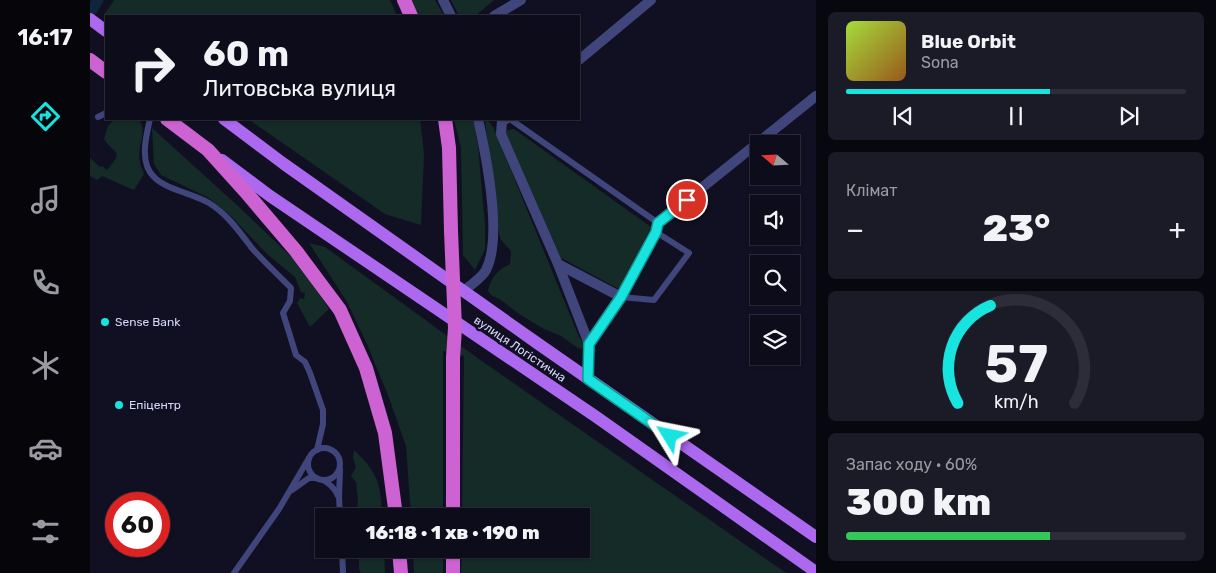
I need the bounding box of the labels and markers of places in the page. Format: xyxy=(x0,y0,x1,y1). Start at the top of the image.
pin xyxy=(666,179,708,221)
place label: Sense Bank xyxy=(115,315,181,329)
marker: Sense Bank xyxy=(99,316,111,328)
place label: Епіцентр xyxy=(129,398,181,412)
marker: Епіцентр xyxy=(113,399,125,411)

